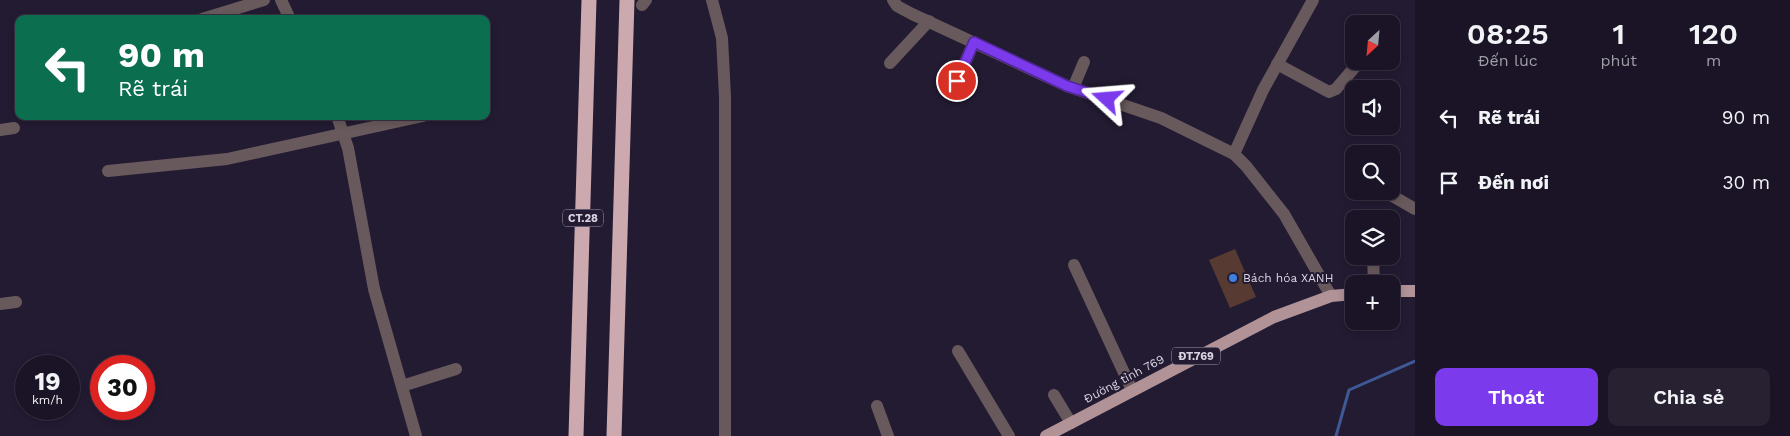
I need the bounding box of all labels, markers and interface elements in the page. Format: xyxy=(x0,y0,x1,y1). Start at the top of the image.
north arrow xyxy=(1345,15,1400,70)
map controls xyxy=(1345,15,1400,330)
text: 08:25 xyxy=(1467,16,1549,51)
text: 1 xyxy=(1613,16,1625,51)
text: 120 xyxy=(1689,16,1738,51)
text: 90 m xyxy=(118,34,205,76)
icon: left xyxy=(35,35,100,100)
text: Đến lúc xyxy=(1478,51,1538,70)
text: phút xyxy=(1601,51,1637,70)
text: m xyxy=(1706,51,1721,70)
pin xyxy=(936,60,978,102)
icon: arrive xyxy=(943,67,971,95)
position arrow xyxy=(1080,72,1132,124)
text: Rẽ trái xyxy=(118,76,188,101)
button: sound xyxy=(1345,80,1400,135)
icon: left xyxy=(1435,104,1463,132)
text: Rẽ trái xyxy=(1478,106,1540,129)
text: 90 m xyxy=(1722,106,1770,129)
button: search xyxy=(1345,145,1400,200)
icon: arrive xyxy=(1435,169,1463,197)
text: Đến nơi xyxy=(1478,171,1549,194)
text: 30 m xyxy=(1723,171,1770,194)
road number: CT.28 xyxy=(563,210,603,227)
button: layers xyxy=(1345,210,1400,265)
place label: Bách hóa XANH xyxy=(1243,271,1333,285)
marker: Bách hóa XANH xyxy=(1227,272,1239,284)
button: + xyxy=(1345,275,1400,330)
road number: ĐT.769 xyxy=(1172,348,1220,364)
street label: Đường tỉnh 769 xyxy=(1081,352,1167,406)
speed limit sign: 30 xyxy=(90,355,155,420)
text: 19 xyxy=(34,367,61,396)
button: Thoát xyxy=(1435,368,1598,426)
button: Chia sẻ xyxy=(1608,368,1770,426)
text: km/h xyxy=(32,393,63,407)

